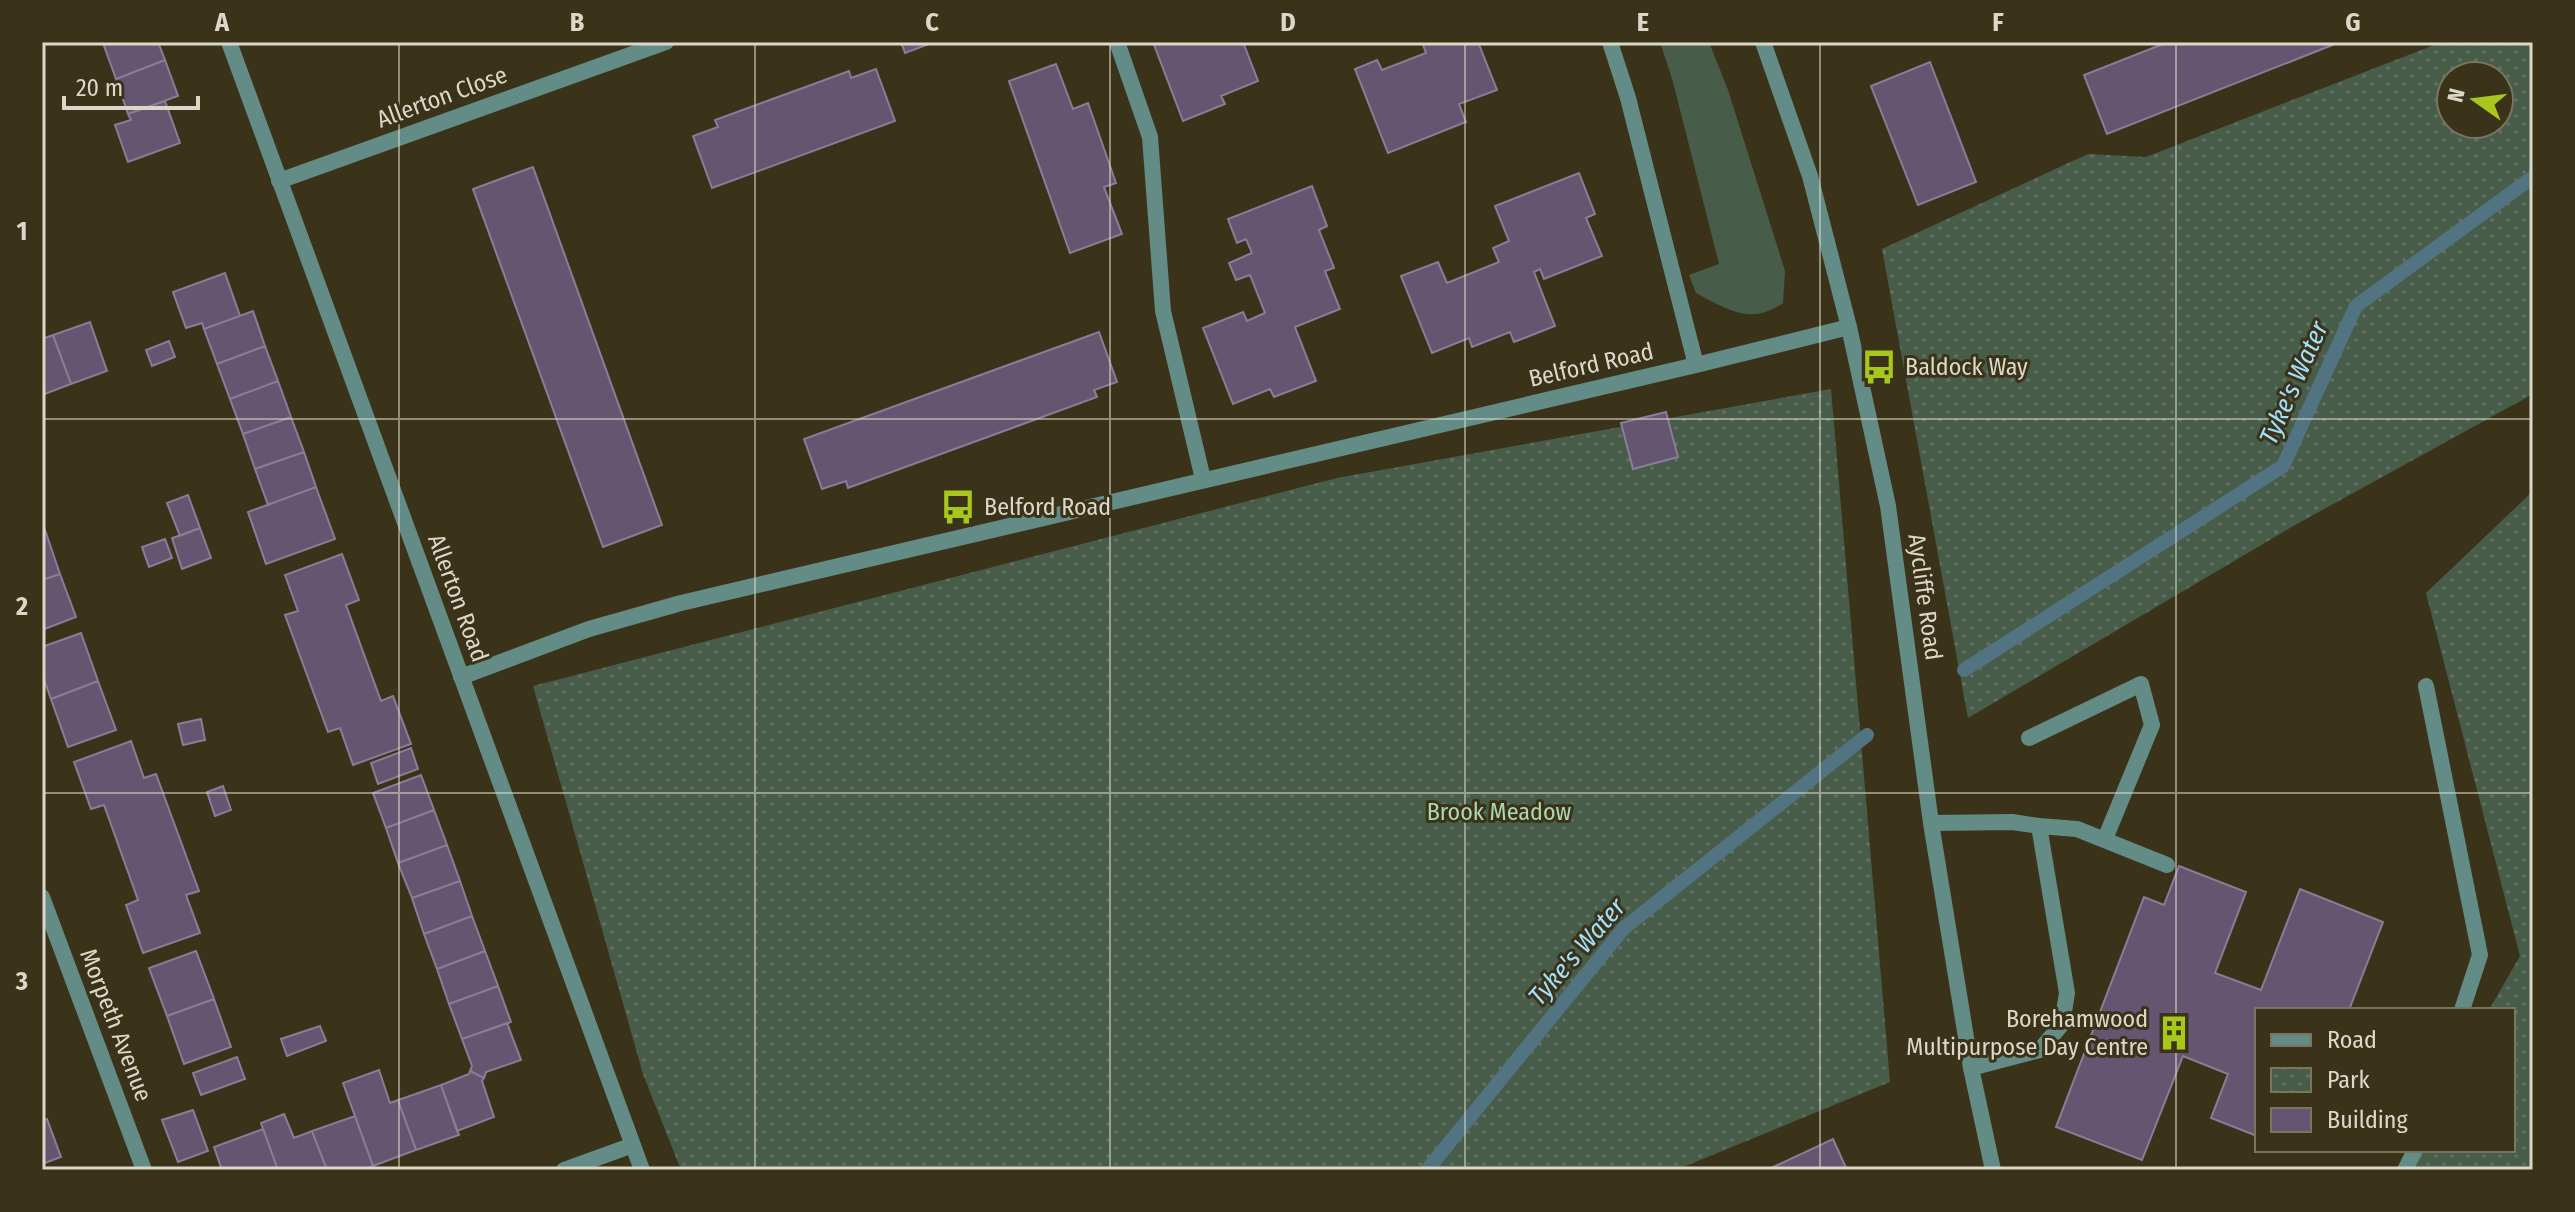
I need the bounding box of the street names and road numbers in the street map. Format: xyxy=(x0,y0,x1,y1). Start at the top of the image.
street label: Allerton Close xyxy=(373,60,511,134)
street label: Belford Road xyxy=(1526,337,1656,393)
street label: Allerton Road xyxy=(422,530,494,666)
street label: Aycliffe Road xyxy=(1902,532,1948,662)
street label: Morpeth Avenue xyxy=(74,945,158,1105)

